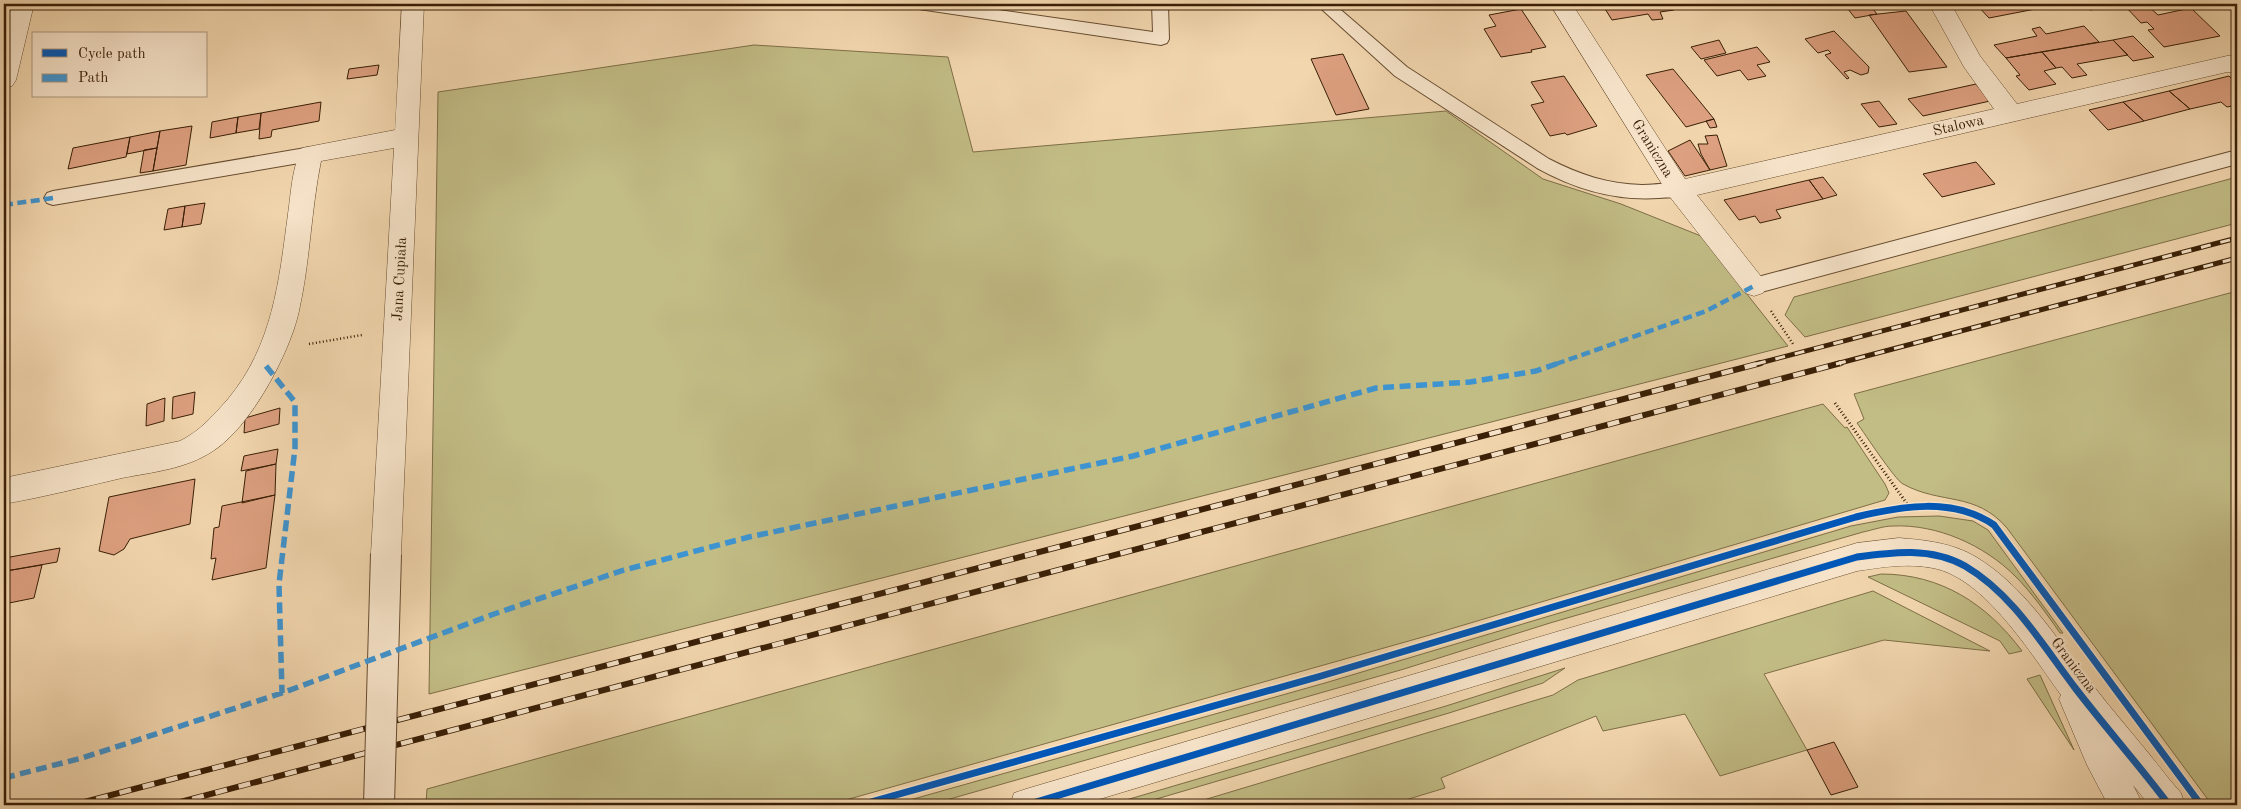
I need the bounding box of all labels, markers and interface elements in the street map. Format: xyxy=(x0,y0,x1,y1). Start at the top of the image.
legend xyxy=(32,32,208,98)
text: Cycle path xyxy=(78,47,146,62)
text: Path xyxy=(78,71,108,86)
street label: Stalowa xyxy=(1931,113,1986,140)
street label: Graniczna xyxy=(1628,117,1676,181)
street label: Jana Cupiała xyxy=(391,236,410,321)
street label: Graniczna xyxy=(2047,635,2099,697)

